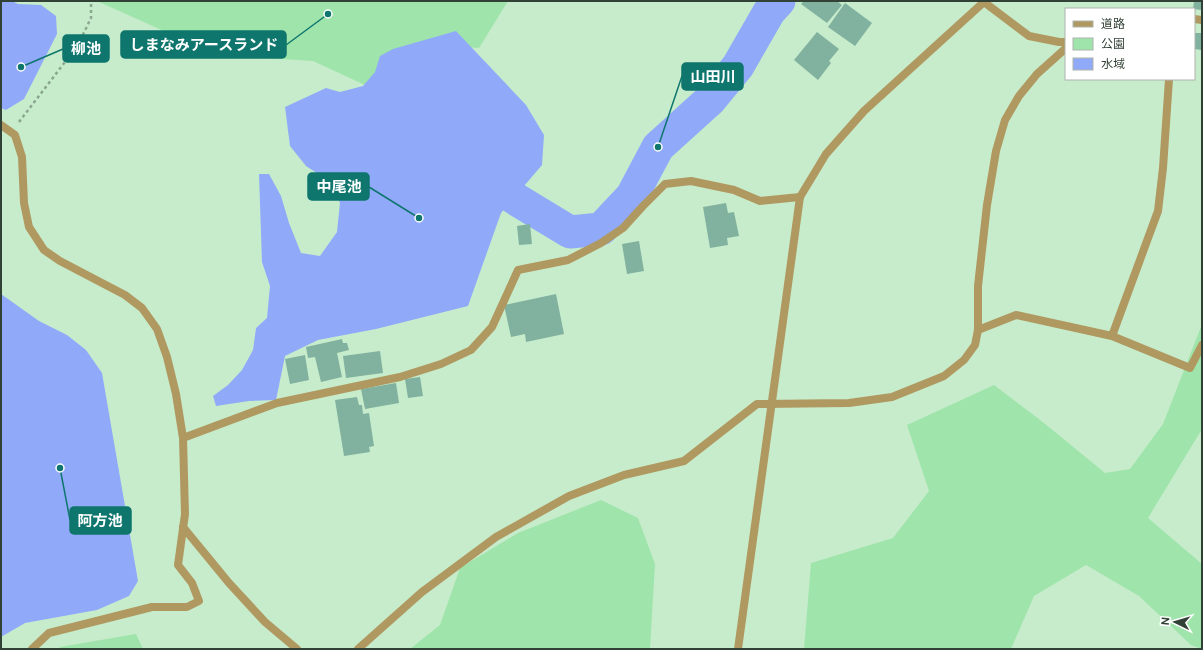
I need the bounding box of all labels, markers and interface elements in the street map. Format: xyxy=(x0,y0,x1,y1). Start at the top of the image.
legend xyxy=(1065,8,1195,80)
text: 道路 xyxy=(1101,16,1125,32)
callout: しまなみアースランド xyxy=(121,31,286,58)
callout: 柳池 xyxy=(63,35,109,62)
text: しまなみアースランド xyxy=(130,35,278,55)
text: 公園 xyxy=(1101,36,1125,52)
text: 柳池 xyxy=(71,39,101,59)
text: 水域 xyxy=(1101,56,1125,72)
callout: 山田川 xyxy=(682,63,743,90)
text: 山田川 xyxy=(690,67,736,87)
callout: 中尾池 xyxy=(308,173,369,200)
text: 中尾池 xyxy=(316,177,362,197)
callout: 阿方池 xyxy=(70,507,131,534)
text: 阿方池 xyxy=(77,511,123,531)
north arrow xyxy=(1155,602,1195,642)
text: N xyxy=(1158,617,1172,626)

